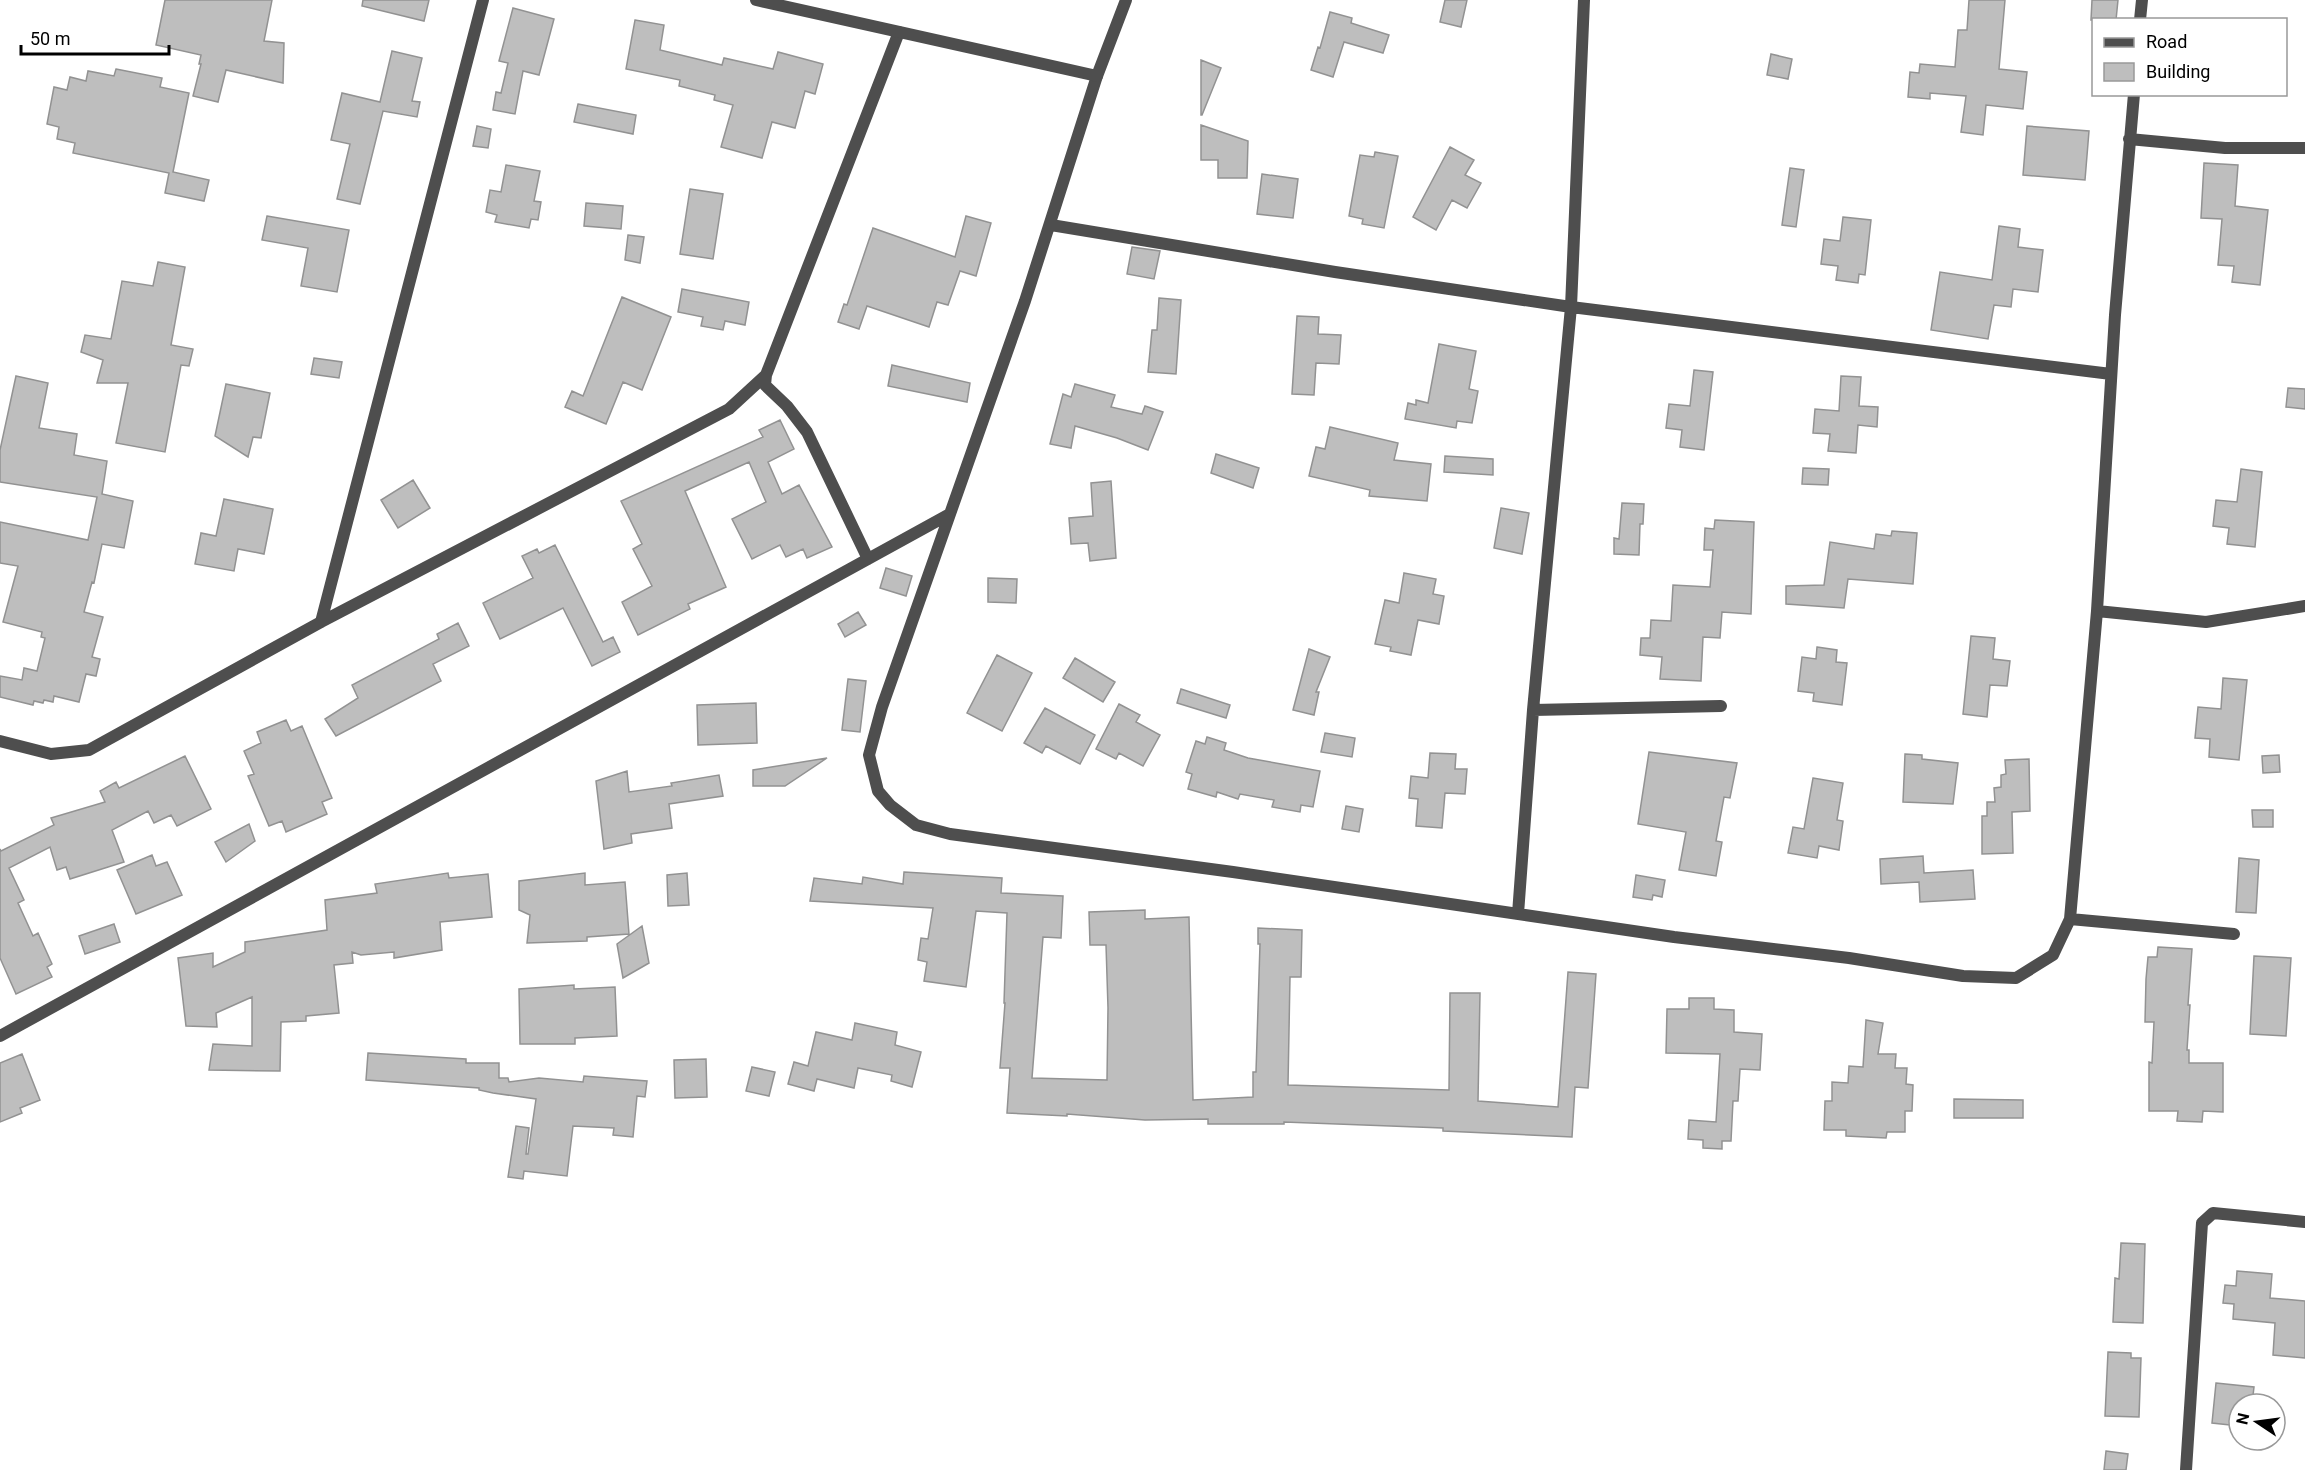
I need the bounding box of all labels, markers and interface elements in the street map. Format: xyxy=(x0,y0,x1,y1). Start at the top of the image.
scale bar xyxy=(21,18,170,56)
legend xyxy=(2092,18,2287,96)
text: 50 m xyxy=(30,28,70,49)
text: Road xyxy=(2146,31,2187,52)
text: Building xyxy=(2146,61,2210,82)
north arrow xyxy=(2227,1392,2287,1452)
text: N xyxy=(2232,1411,2253,1426)

